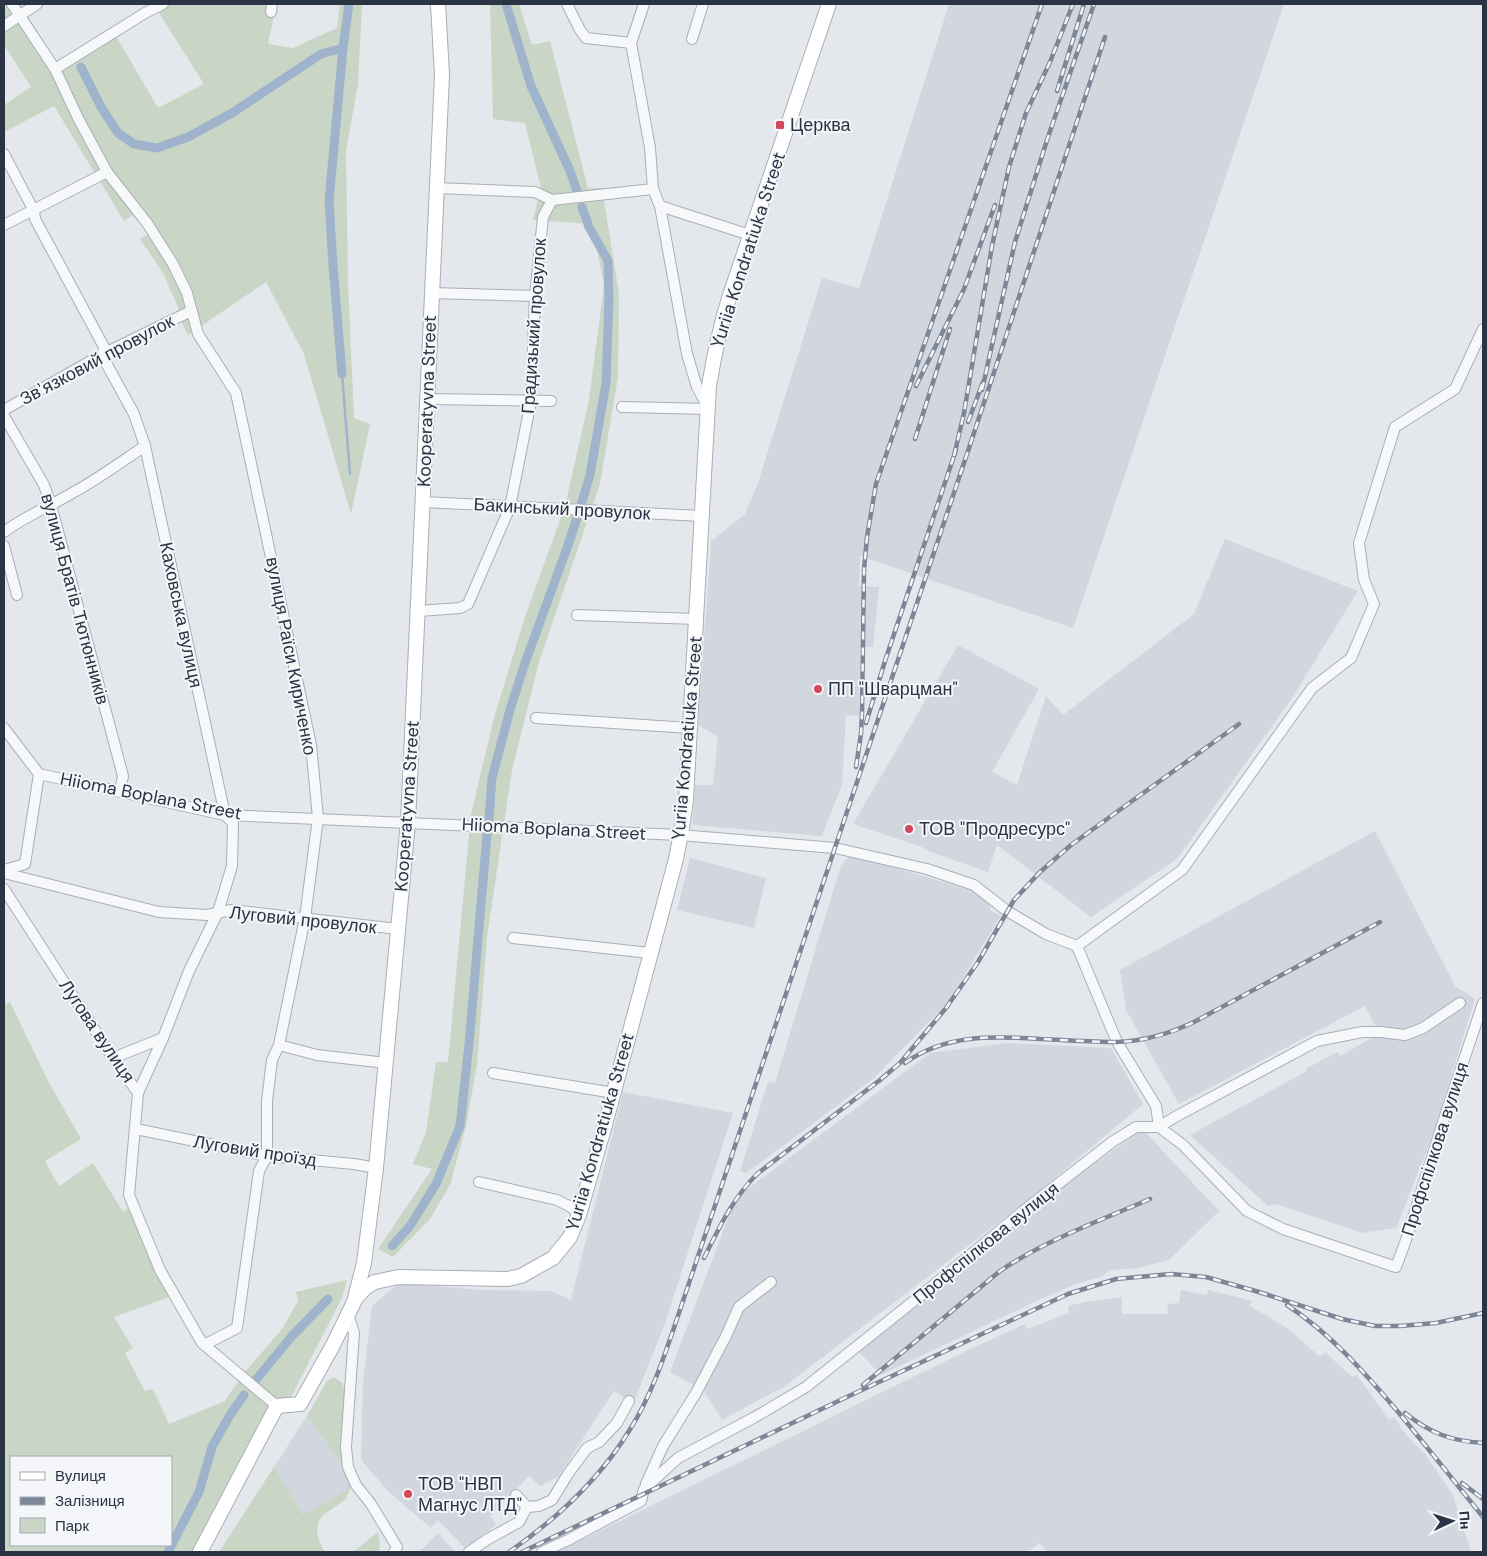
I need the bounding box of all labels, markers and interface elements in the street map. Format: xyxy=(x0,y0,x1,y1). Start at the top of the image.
place label: Церква xyxy=(790,113,852,137)
marker: Церква xyxy=(774,119,786,131)
street label: Yuriia Kondratiuka Street xyxy=(705,149,791,351)
street label: Градизький провулок xyxy=(516,237,552,415)
street label: Звʼязковий провулок xyxy=(16,309,178,411)
street label: Kooperatyvna Street xyxy=(412,315,442,487)
street label: вулиця Братів Тютюнників xyxy=(35,491,115,707)
street label: Бакинський провулок xyxy=(473,492,651,526)
street label: Каховська вулиця xyxy=(154,540,208,690)
street label: вулиця Раїси Кириченко xyxy=(260,555,322,757)
street label: Yuriia Kondratiuka Street xyxy=(666,635,708,841)
place label: ПП "Шварцман" xyxy=(828,677,958,701)
marker: ПП "Шварцман" xyxy=(812,683,824,695)
street label: Kooperatyvna Street xyxy=(389,720,425,892)
street label: Hiioma Boplana Street xyxy=(58,767,244,825)
street label: Hiioma Boplana Street xyxy=(461,812,647,846)
place label: ТОВ "Продресурс" xyxy=(919,817,1070,841)
marker: ТОВ "Продресурс" xyxy=(903,823,915,835)
street label: Луговий провулок xyxy=(228,900,378,940)
street label: Лугова вулиця xyxy=(54,975,140,1087)
street label: Yuriia Kondratiuka Street xyxy=(560,1030,640,1234)
street label: Профспілкова вулиця xyxy=(1396,1059,1474,1239)
street label: Луговий проїзд xyxy=(191,1129,319,1173)
street label: Профспілкова вулиця xyxy=(908,1177,1064,1309)
legend xyxy=(10,1456,172,1546)
text: Вулиця xyxy=(55,1466,106,1486)
place label: ТОВ "НВП Магнус ЛТД" xyxy=(418,1472,522,1517)
marker: ТОВ "НВП Магнус ЛТД" xyxy=(402,1488,414,1500)
text: Залізниця xyxy=(55,1491,125,1511)
north arrow xyxy=(1427,1496,1477,1546)
text: Пн xyxy=(1455,1510,1475,1530)
text: Парк xyxy=(55,1516,89,1536)

